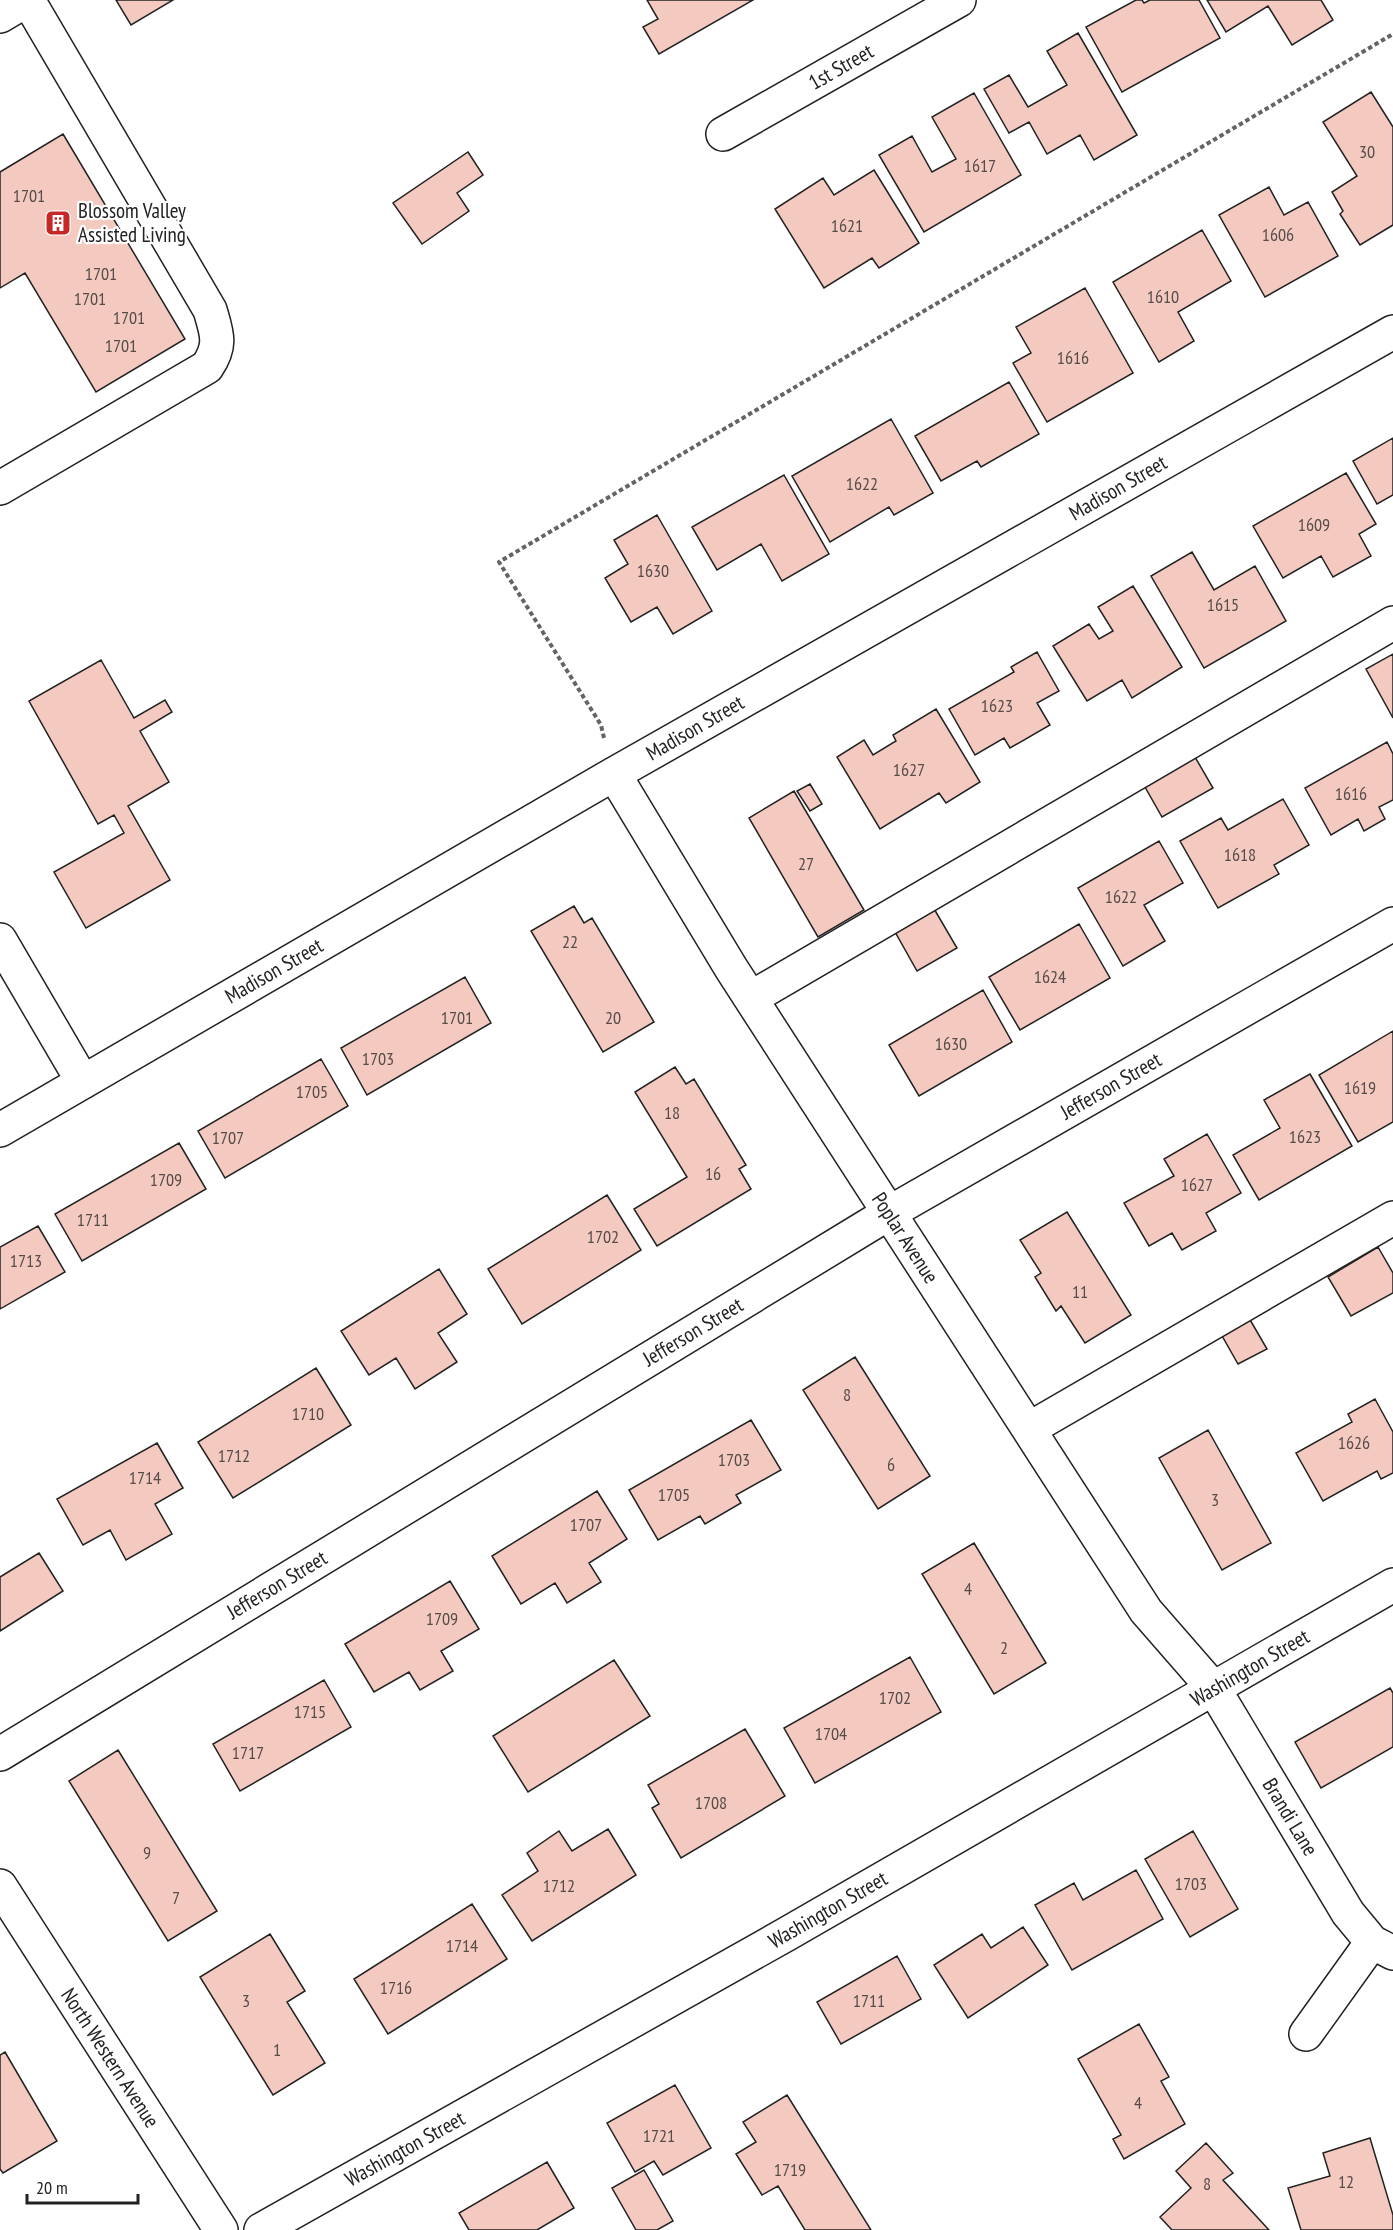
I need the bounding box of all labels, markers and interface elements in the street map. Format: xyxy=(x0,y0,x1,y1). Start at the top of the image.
street label: 1st Street xyxy=(804,37,878,96)
house number: 30 xyxy=(1359,140,1375,163)
house number: 1617 xyxy=(964,154,996,177)
house number: 1701 xyxy=(13,184,45,207)
place label: Blossom Valley Assisted Living xyxy=(78,197,186,248)
building icon: Blossom Valley Assisted Living xyxy=(43,208,73,238)
house number: 1621 xyxy=(831,214,863,237)
house number: 1606 xyxy=(1262,223,1294,246)
house number: 1701 xyxy=(85,262,117,285)
house number: 1610 xyxy=(1147,285,1179,308)
house number: 1701 xyxy=(74,287,106,310)
house number: 1701 xyxy=(113,306,145,329)
house number: 1701 xyxy=(105,334,137,357)
house number: 1616 xyxy=(1057,346,1089,369)
street label: Madison Street xyxy=(1064,449,1172,526)
house number: 1622 xyxy=(846,472,878,495)
house number: 1609 xyxy=(1298,513,1330,536)
house number: 1630 xyxy=(637,559,669,582)
house number: 1615 xyxy=(1207,593,1239,616)
street label: Madison Street xyxy=(641,689,749,766)
house number: 1623 xyxy=(981,694,1013,717)
house number: 1627 xyxy=(893,758,925,781)
house number: 1616 xyxy=(1335,782,1367,805)
house number: 1618 xyxy=(1224,843,1256,866)
house number: 27 xyxy=(798,852,814,875)
house number: 1622 xyxy=(1105,885,1137,908)
house number: 22 xyxy=(562,930,578,953)
street label: Madison Street xyxy=(220,932,328,1009)
house number: 1624 xyxy=(1034,965,1066,988)
house number: 1701 xyxy=(441,1006,473,1029)
house number: 20 xyxy=(605,1006,621,1029)
house number: 1630 xyxy=(935,1032,967,1055)
street label: Jefferson Street xyxy=(1055,1046,1166,1126)
house number: 1703 xyxy=(362,1047,394,1070)
house number: 1619 xyxy=(1344,1076,1376,1099)
house number: 1705 xyxy=(296,1080,328,1103)
house number: 18 xyxy=(664,1101,680,1124)
house number: 1623 xyxy=(1289,1125,1321,1148)
house number: 1707 xyxy=(212,1126,244,1149)
house number: 16 xyxy=(705,1162,721,1185)
house number: 1709 xyxy=(150,1168,182,1191)
house number: 1627 xyxy=(1181,1173,1213,1196)
street label: Poplar Avenue xyxy=(866,1187,945,1288)
house number: 1711 xyxy=(77,1208,109,1231)
house number: 1702 xyxy=(587,1225,619,1248)
house number: 1713 xyxy=(10,1249,42,1272)
house number: 11 xyxy=(1072,1280,1088,1303)
street label: Jefferson Street xyxy=(637,1291,748,1373)
house number: 8 xyxy=(843,1383,851,1406)
house number: 1710 xyxy=(292,1402,324,1425)
house number: 1626 xyxy=(1338,1431,1370,1454)
house number: 1712 xyxy=(218,1444,250,1467)
house number: 1703 xyxy=(718,1448,750,1471)
house number: 6 xyxy=(887,1453,895,1476)
house number: 1714 xyxy=(129,1466,161,1489)
house number: 1705 xyxy=(658,1483,690,1506)
house number: 3 xyxy=(1211,1488,1219,1511)
house number: 1707 xyxy=(570,1513,602,1536)
street label: Jefferson Street xyxy=(221,1544,332,1626)
house number: 4 xyxy=(964,1577,972,1600)
house number: 1709 xyxy=(426,1607,458,1630)
street label: Washington Street xyxy=(1185,1623,1314,1712)
house number: 2 xyxy=(1000,1636,1008,1659)
house number: 1702 xyxy=(879,1686,911,1709)
house number: 1715 xyxy=(294,1700,326,1723)
house number: 1704 xyxy=(815,1722,847,1745)
house number: 1717 xyxy=(232,1741,264,1764)
street label: Brandi Lane xyxy=(1257,1773,1324,1861)
house number: 1708 xyxy=(695,1791,727,1814)
house number: 9 xyxy=(143,1841,151,1864)
street label: Washington Street xyxy=(763,1865,892,1954)
house number: 1703 xyxy=(1175,1872,1207,1895)
house number: 1712 xyxy=(543,1874,575,1897)
house number: 7 xyxy=(172,1886,180,1909)
house number: 1714 xyxy=(446,1934,478,1957)
house number: 1716 xyxy=(380,1976,412,1999)
street label: North Western Avenue xyxy=(55,1983,166,2133)
house number: 3 xyxy=(242,1989,250,2012)
house number: 1711 xyxy=(853,1989,885,2012)
house number: 1 xyxy=(273,2038,281,2061)
house number: 4 xyxy=(1134,2091,1142,2114)
street label: Washington Street xyxy=(340,2104,470,2193)
house number: 1721 xyxy=(643,2124,675,2147)
house number: 1719 xyxy=(774,2158,806,2181)
scale bar xyxy=(27,2167,138,2205)
house number: 12 xyxy=(1338,2170,1354,2193)
house number: 8 xyxy=(1203,2172,1211,2195)
text: 20 m xyxy=(36,2176,68,2199)

